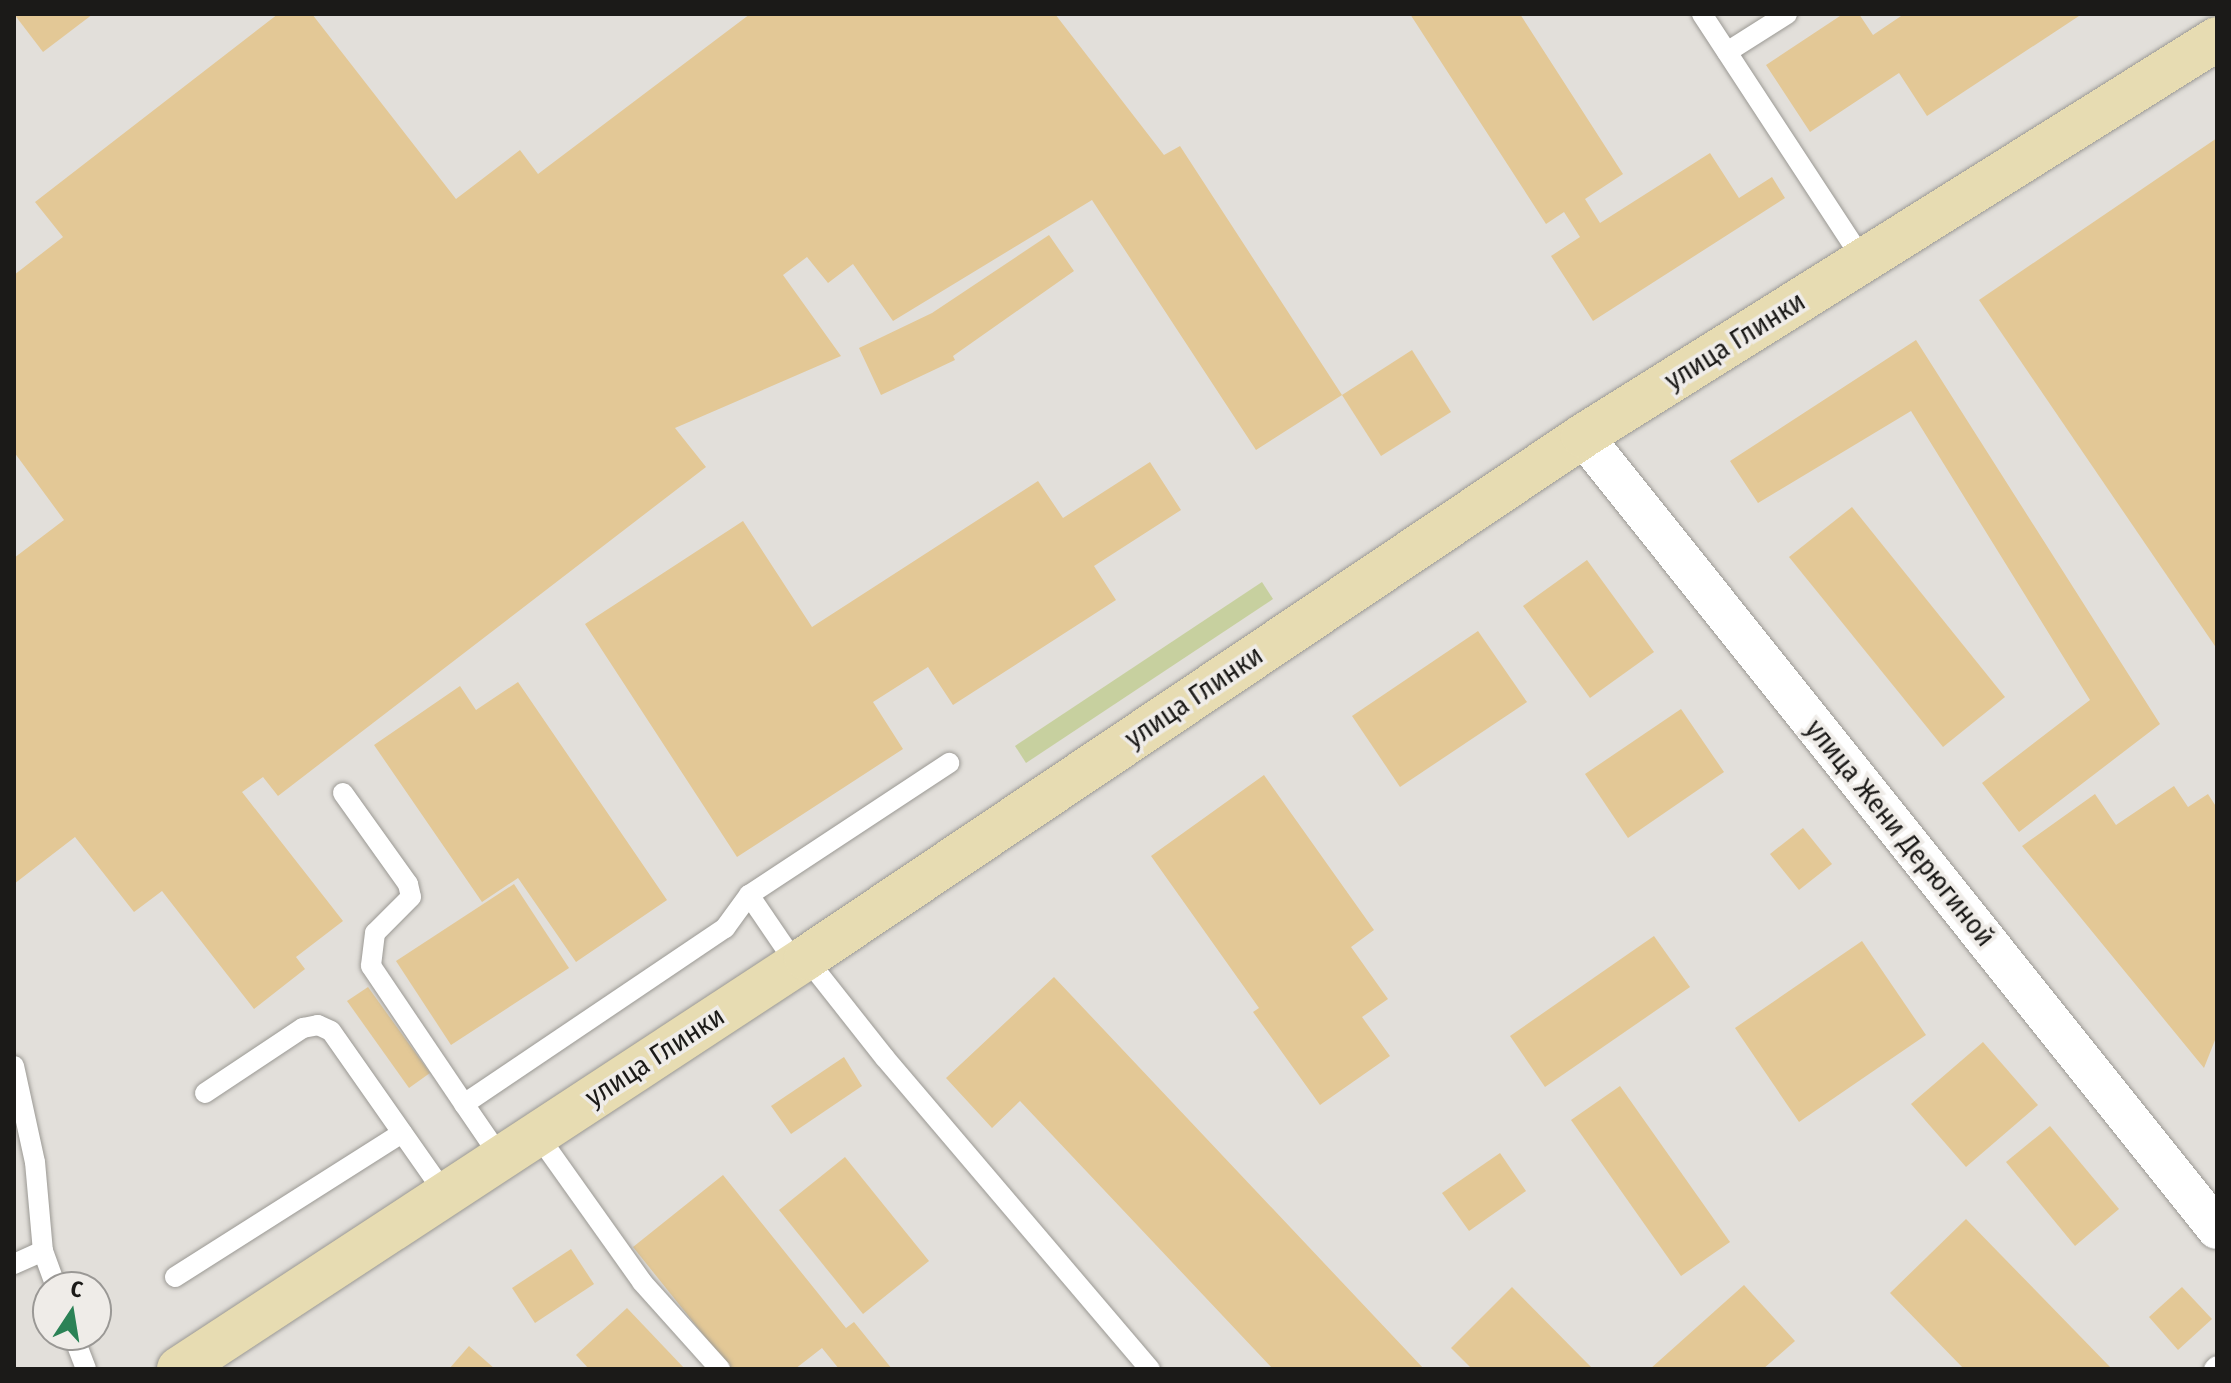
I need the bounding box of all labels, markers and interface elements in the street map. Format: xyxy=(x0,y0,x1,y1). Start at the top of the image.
street label: улица Глинки xyxy=(1659,285,1811,397)
street label: улица Глинки xyxy=(1119,639,1269,755)
street label: улица Жени Дерюгиной xyxy=(1798,713,2002,953)
street label: улица Глинки xyxy=(579,1000,731,1114)
north arrow xyxy=(32,1271,112,1351)
text: С xyxy=(68,1275,85,1303)

